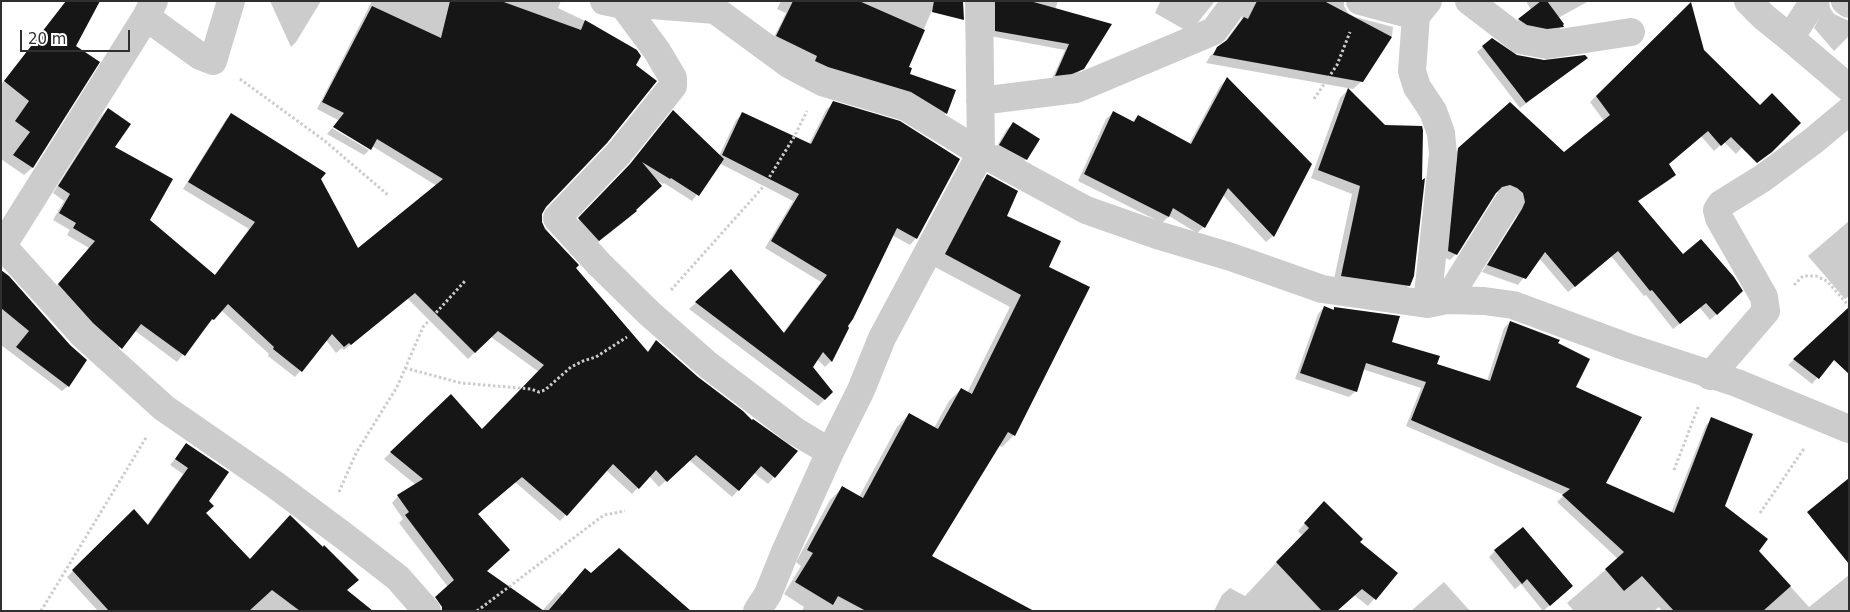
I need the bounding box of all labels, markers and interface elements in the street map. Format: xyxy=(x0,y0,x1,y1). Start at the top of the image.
scale bar xyxy=(22,20,132,52)
text: 20 m xyxy=(28,30,66,48)

